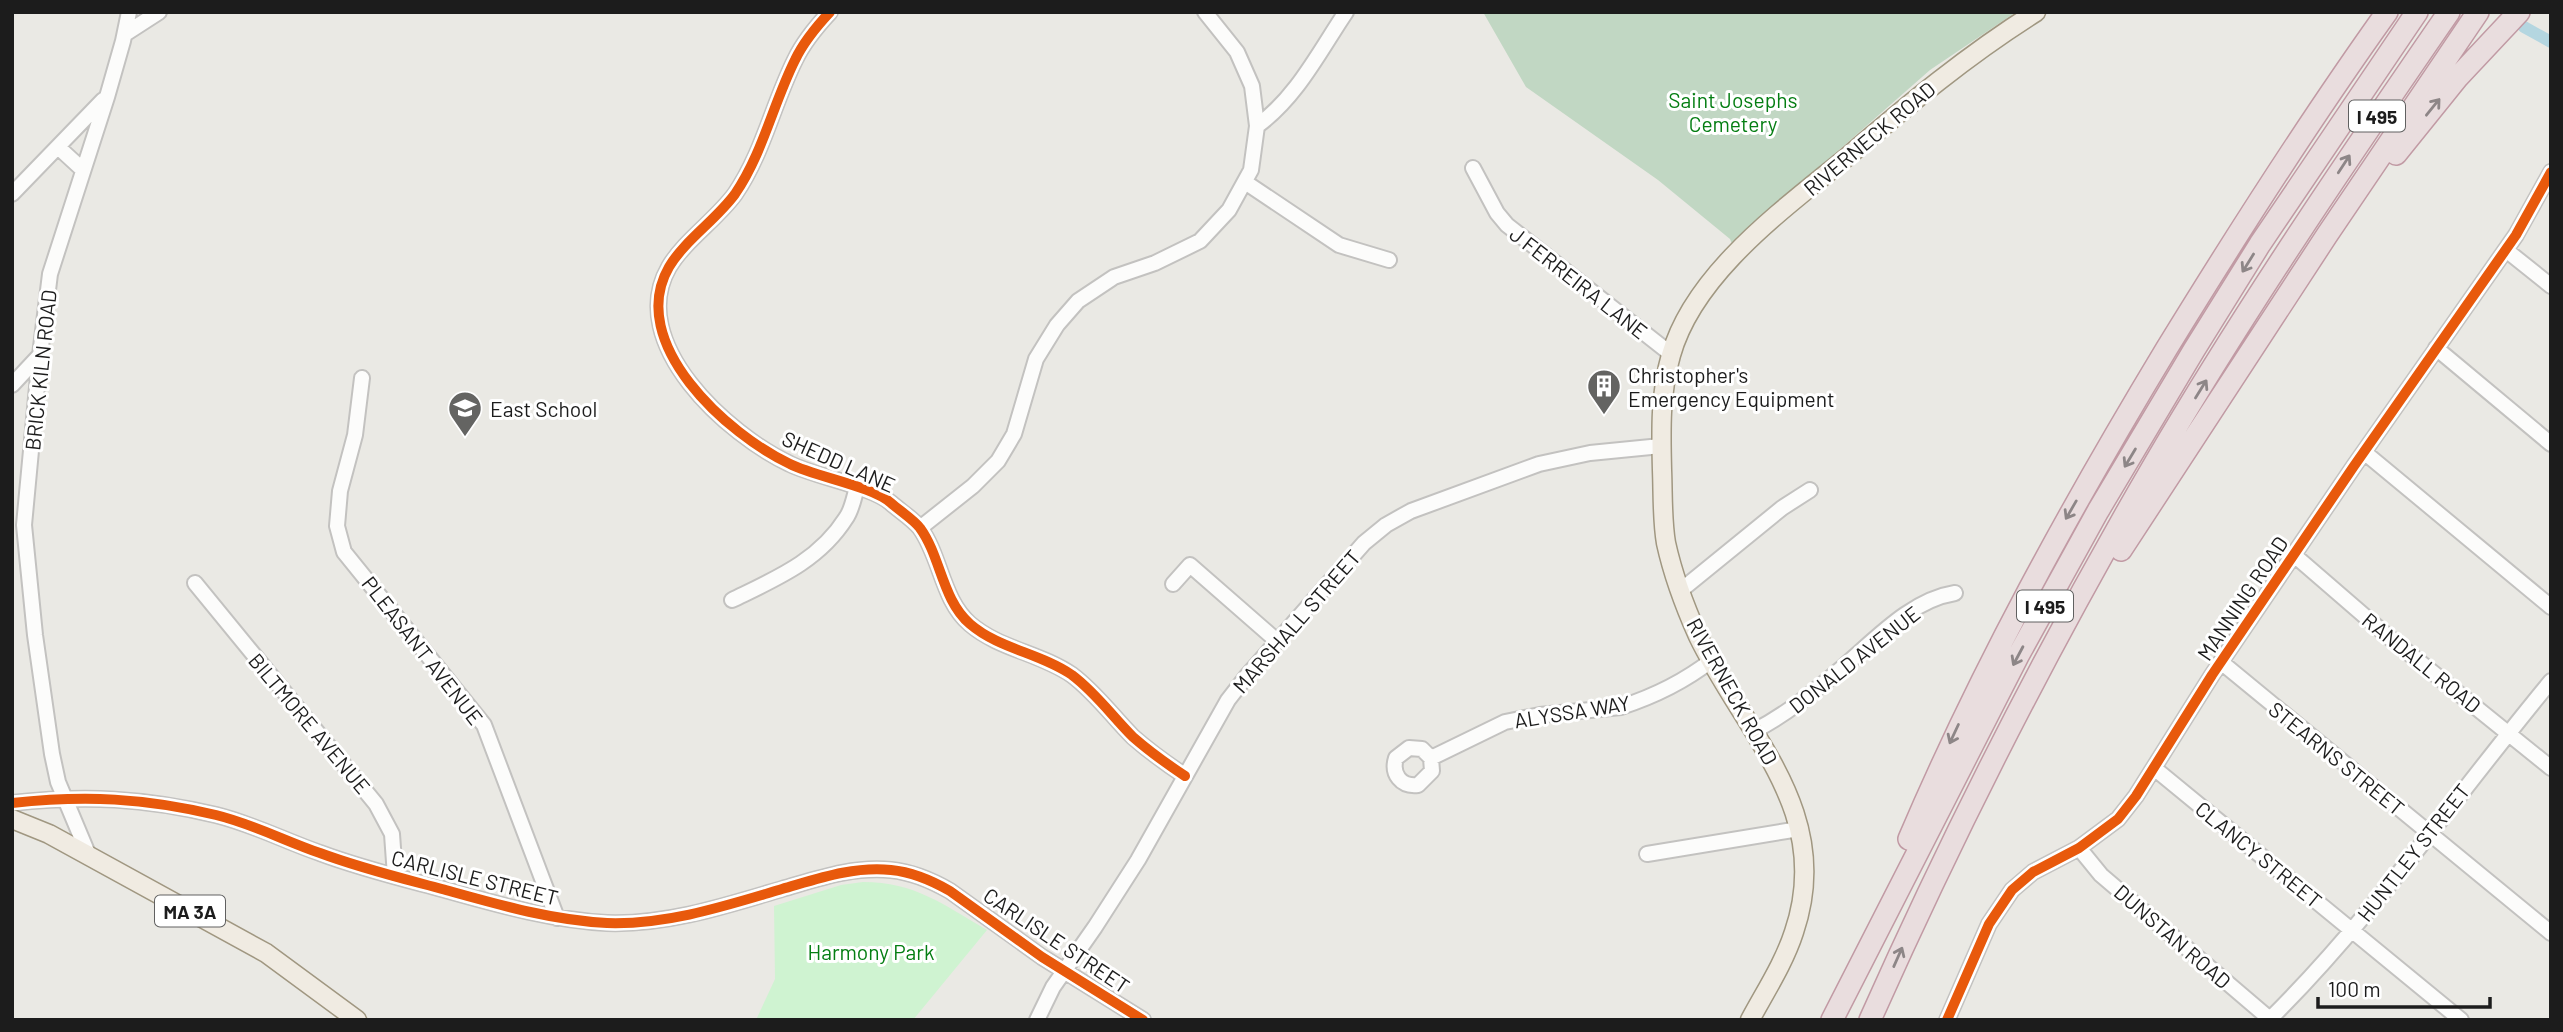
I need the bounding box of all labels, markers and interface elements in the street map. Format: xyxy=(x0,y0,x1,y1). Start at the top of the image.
street label: RIVERNECK ROAD xyxy=(1798,76,1940,200)
park label: Saint Josephs Cemetery xyxy=(1668,87,1798,136)
one-way arrow xyxy=(2425,99,2440,117)
road number: I 495 xyxy=(2349,100,2405,132)
one-way arrow xyxy=(2338,155,2352,175)
street label: J FERREIRA LANE xyxy=(1505,221,1653,343)
one-way arrow xyxy=(2240,253,2254,273)
street label: BRICK KILN ROAD xyxy=(19,288,61,452)
place label: Christopher's Emergency Equipment xyxy=(1628,362,1835,411)
building icon: Christopher's Emergency Equipment xyxy=(1585,367,1623,416)
one-way arrow xyxy=(2193,380,2208,399)
school or university icon: East School xyxy=(446,389,484,438)
place label: East School xyxy=(490,396,597,421)
street label: SHEDD LANE xyxy=(779,425,899,497)
one-way arrow xyxy=(2123,447,2137,467)
one-way arrow xyxy=(2064,500,2078,520)
street label: MANNING ROAD xyxy=(2191,531,2293,665)
street label: MARSHALL STREET xyxy=(1227,544,1365,698)
street label: PLEASANT AVENUE xyxy=(357,571,489,729)
road number: I 495 xyxy=(2017,590,2073,622)
street label: DONALD AVENUE xyxy=(1784,600,1924,718)
street label: RANDALL ROAD xyxy=(2358,607,2486,717)
street label: RIVERNECK ROAD xyxy=(1682,613,1784,769)
one-way arrow xyxy=(2011,645,2025,666)
street label: BILTMORE AVENUE xyxy=(244,648,376,798)
street label: ALYSSA WAY xyxy=(1512,689,1632,732)
street label: STEARNS STREET xyxy=(2264,696,2410,820)
one-way arrow xyxy=(1947,723,1961,744)
street label: HUNTLEY STREET xyxy=(2351,778,2475,926)
street label: CLANCY STREET xyxy=(2191,795,2327,913)
street label: CARLISLE STREET xyxy=(389,844,561,910)
street label: DUNSTAN ROAD xyxy=(2110,879,2236,993)
street label: CARLISLE STREET xyxy=(979,882,1135,998)
road number: MA 3A xyxy=(155,896,225,926)
park label: Harmony Park xyxy=(807,939,935,964)
one-way arrow xyxy=(1892,947,1905,969)
scale bar xyxy=(2318,965,2490,1009)
text: 100 m xyxy=(2328,976,2381,1001)

